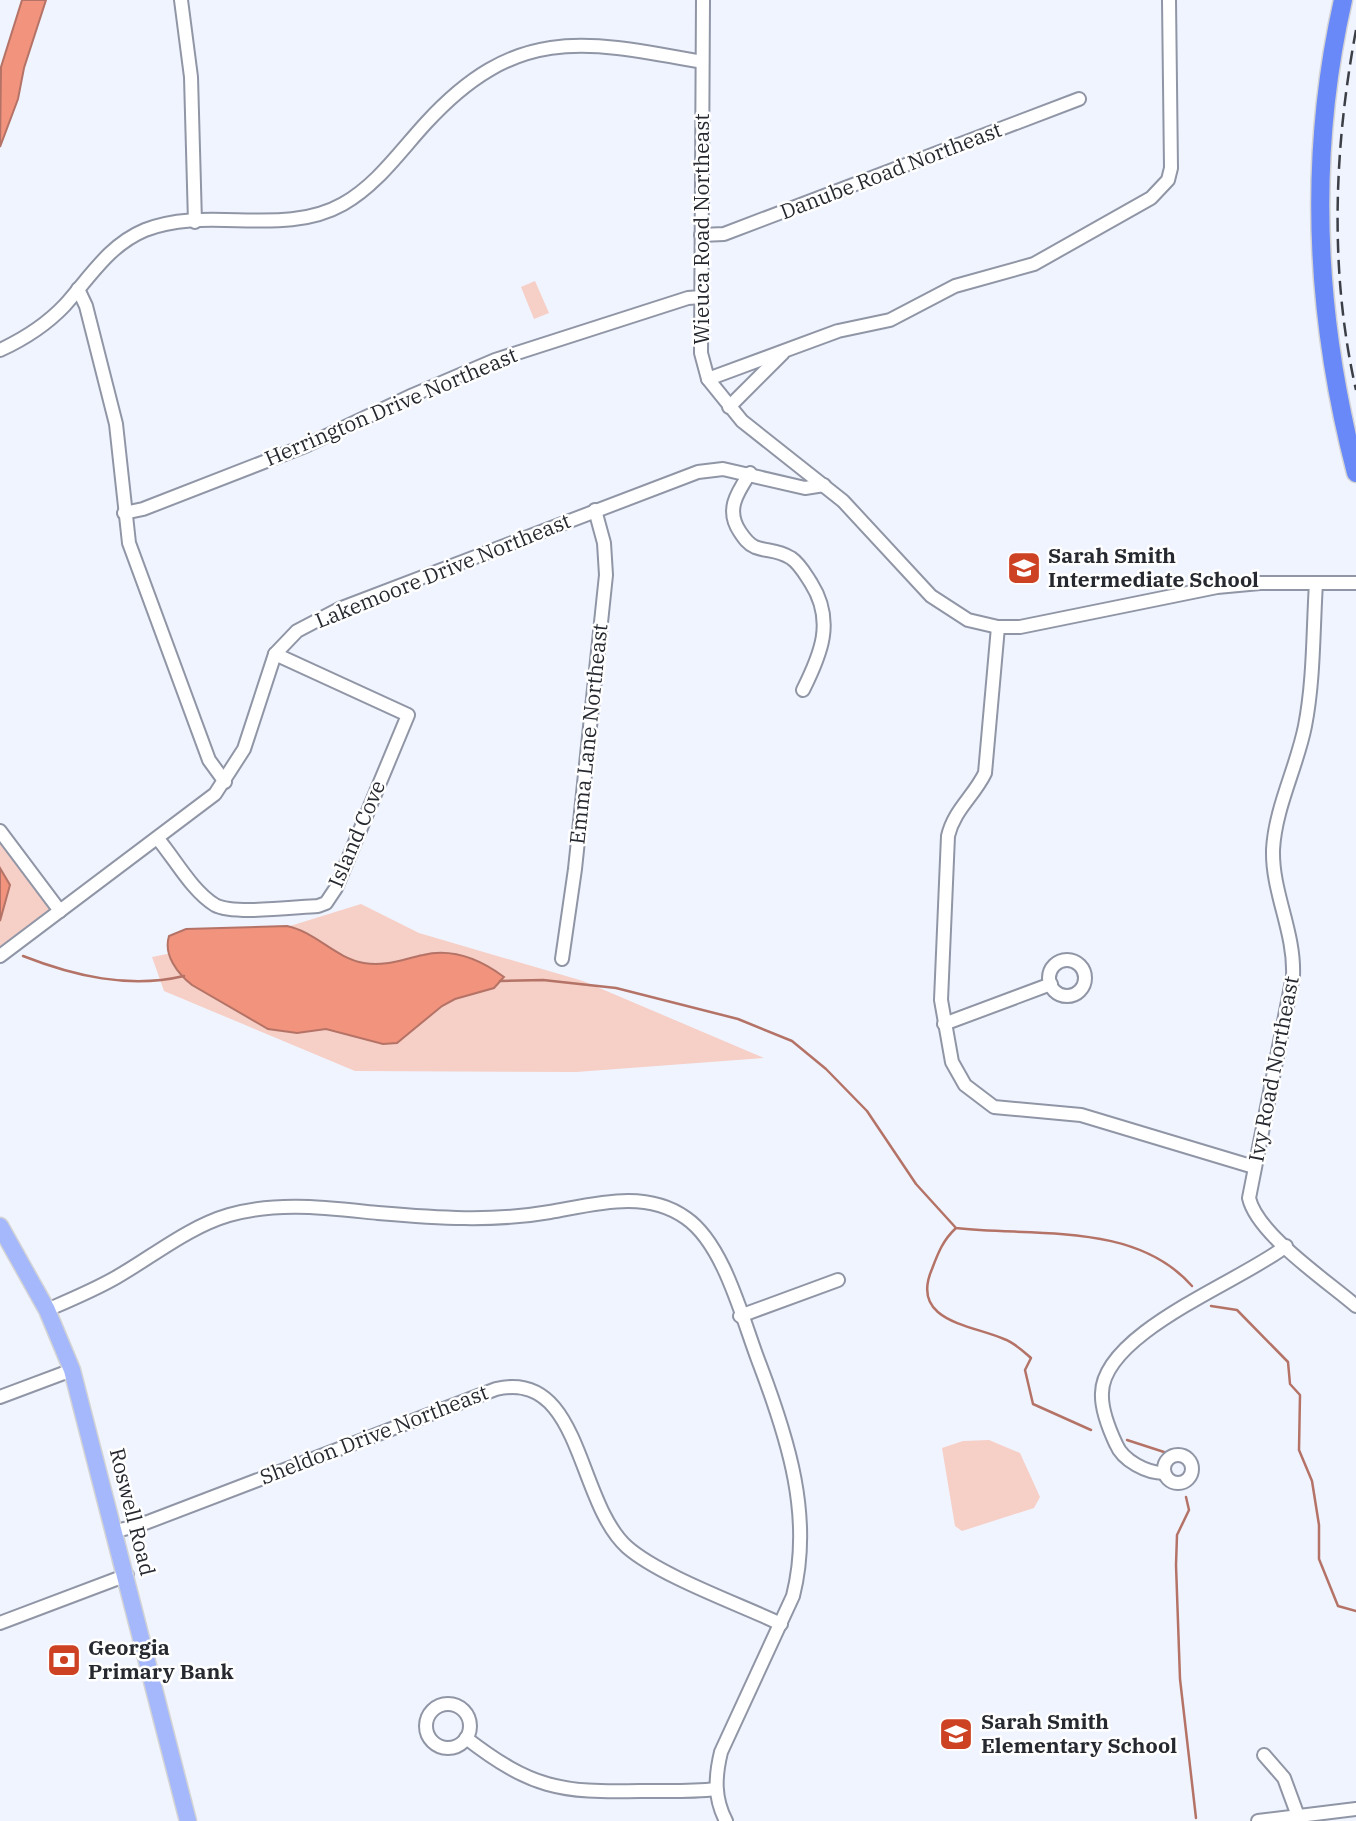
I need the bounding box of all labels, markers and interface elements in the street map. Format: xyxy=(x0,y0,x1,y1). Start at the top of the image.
street label: Wieuca Road Northeast xyxy=(687,113,715,345)
street label: Danube Road Northeast xyxy=(776,115,1005,225)
street label: Herrington Drive Northeast xyxy=(260,340,521,472)
street label: Lakemoore Drive Northeast xyxy=(311,506,574,634)
place label: Sarah Smith Intermediate School xyxy=(1048,541,1259,593)
school or university icon: Sarah Smith Intermediate School xyxy=(1005,549,1043,587)
street label: Emma Lane Northeast xyxy=(562,622,614,846)
street label: Island Cove xyxy=(321,776,391,891)
street label: Ivy Road Northeast xyxy=(1241,974,1305,1164)
street label: Sheldon Drive Northeast xyxy=(256,1378,492,1491)
street label: Roswell Road xyxy=(104,1445,162,1579)
place label: Georgia Primary Bank xyxy=(88,1633,233,1685)
bank icon: Georgia Primary Bank xyxy=(45,1641,83,1679)
place label: Sarah Smith Elementary School xyxy=(981,1707,1177,1759)
school or university icon: Sarah Smith Elementary School xyxy=(937,1715,975,1753)

